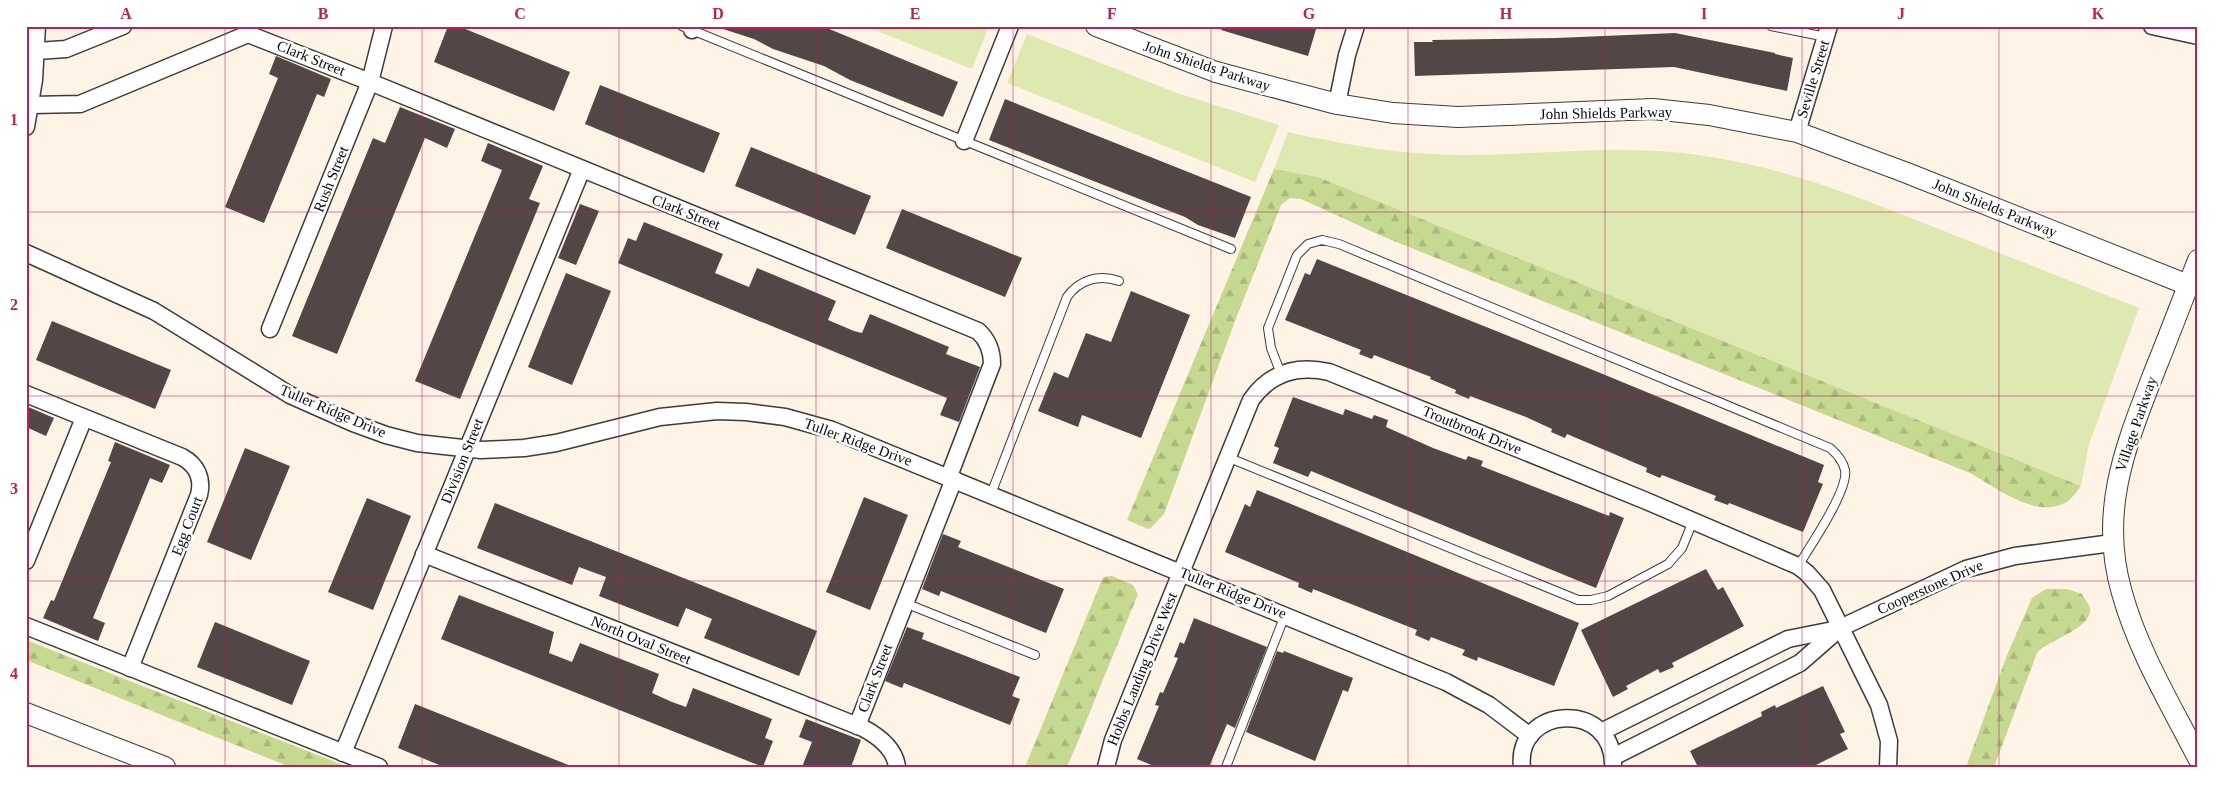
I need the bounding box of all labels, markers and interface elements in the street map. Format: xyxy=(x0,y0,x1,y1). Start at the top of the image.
text: A xyxy=(120,5,132,22)
text: B xyxy=(318,5,329,22)
text: C xyxy=(514,5,526,22)
text: D xyxy=(712,5,724,22)
text: E xyxy=(910,5,920,22)
text: F xyxy=(1107,5,1117,22)
text: G xyxy=(1303,5,1316,22)
text: H xyxy=(1500,5,1513,22)
text: I xyxy=(1701,5,1707,22)
text: J xyxy=(1897,5,1905,22)
text: K xyxy=(2092,5,2105,22)
street label: Clark Street xyxy=(275,37,348,79)
street label: Seville Street xyxy=(1794,37,1833,120)
street label: John Shields Parkway xyxy=(1142,38,1273,94)
street label: John Shields Parkway xyxy=(1540,104,1673,122)
text: 1 xyxy=(10,111,18,128)
street label: Rush Street xyxy=(311,143,352,214)
street label: John Shields Parkway xyxy=(1931,176,2060,240)
street label: Clark Street xyxy=(650,191,723,233)
text: 2 xyxy=(10,296,18,313)
street label: Village Parkway xyxy=(2112,374,2160,474)
street label: Tuller Ridge Drive xyxy=(278,381,389,441)
street label: Troutbrook Drive xyxy=(1420,403,1524,457)
street label: Division Street xyxy=(438,415,487,506)
street label: Tuller Ridge Drive xyxy=(802,415,914,469)
text: 3 xyxy=(10,480,18,497)
street label: Egg Court xyxy=(168,493,206,558)
street label: Cooperstone Drive xyxy=(1875,556,1986,617)
street label: Tuller Ridge Drive xyxy=(1177,564,1289,622)
street label: Hobbs Landing Drive West xyxy=(1104,589,1180,748)
street label: North Oval Street xyxy=(589,613,694,668)
street label: Clark Street xyxy=(855,641,896,715)
text: 4 xyxy=(10,665,18,682)

